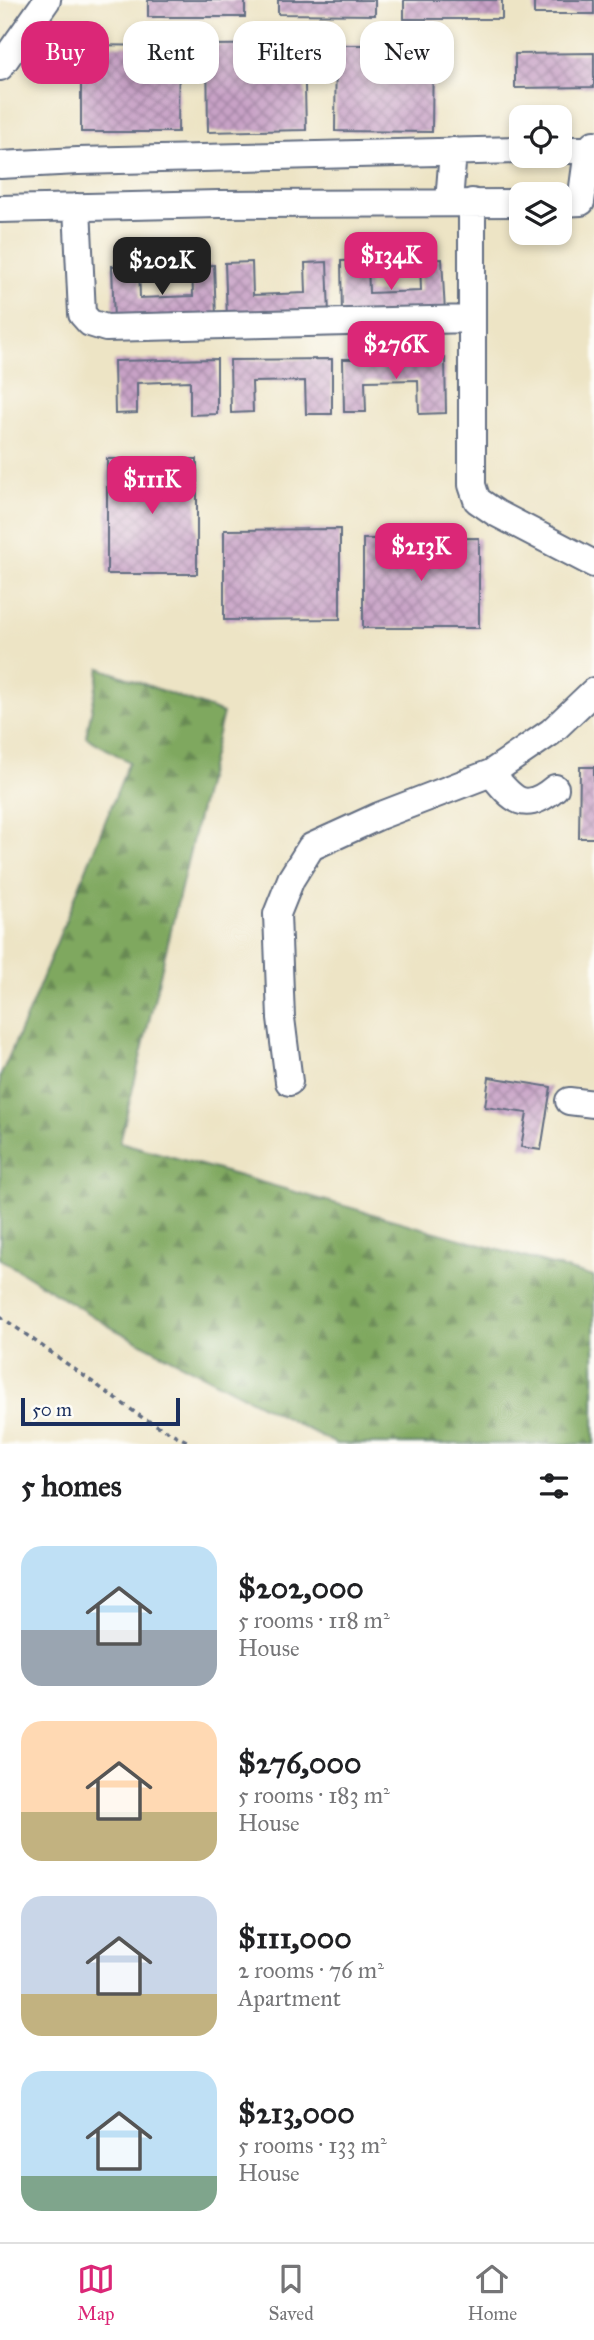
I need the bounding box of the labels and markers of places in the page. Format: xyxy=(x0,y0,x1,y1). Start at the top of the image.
pin: $134K xyxy=(342,232,440,292)
pin: $202K xyxy=(113,238,211,297)
pin: $276K xyxy=(347,322,445,381)
pin: $111K xyxy=(103,456,201,516)
pin: $213K xyxy=(372,524,470,583)

